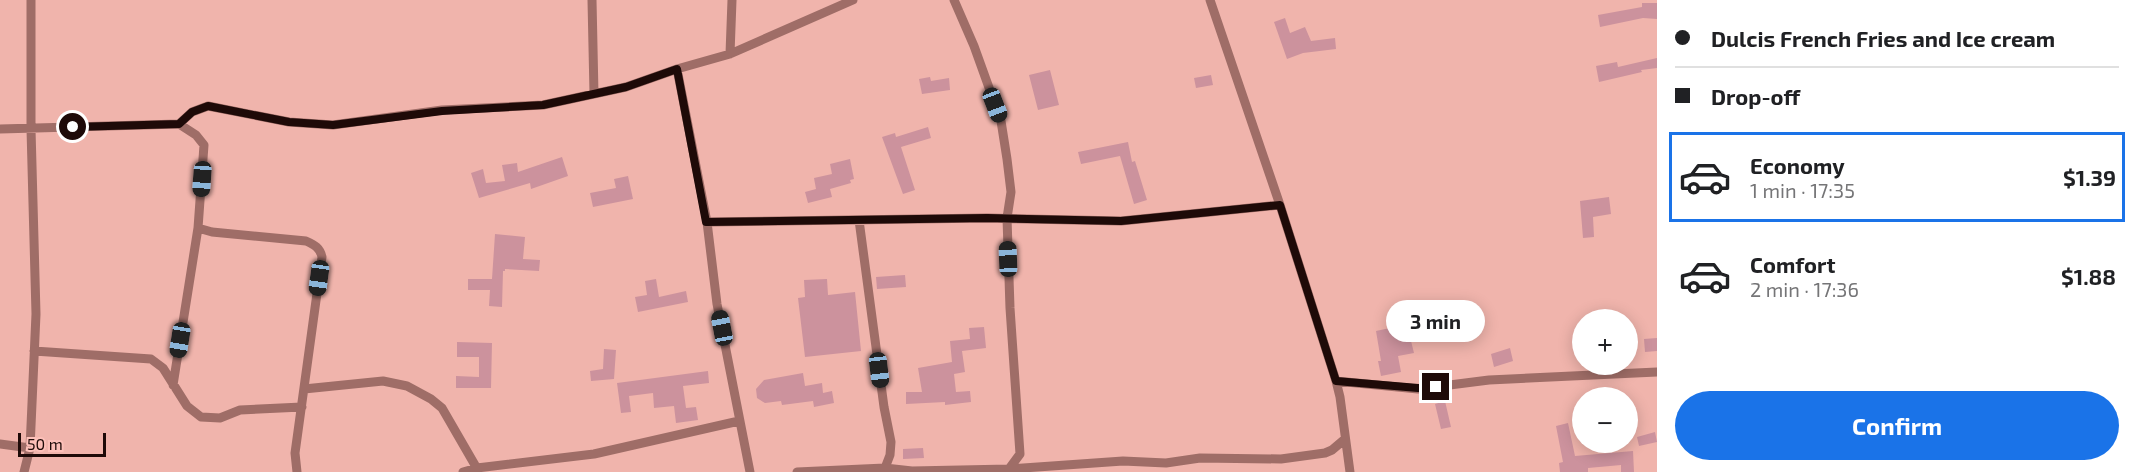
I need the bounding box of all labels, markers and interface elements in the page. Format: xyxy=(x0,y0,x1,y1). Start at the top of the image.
text: Dulcis French Fries and Ice cream xyxy=(1711,25,2055,51)
text: Drop-off xyxy=(1711,83,1800,109)
car xyxy=(980,85,1010,125)
route start xyxy=(59,113,86,140)
icon: car xyxy=(1678,150,1732,204)
text: Economy xyxy=(1750,152,1845,178)
car xyxy=(192,160,212,198)
text: $1.39 xyxy=(2063,164,2116,190)
text: 1 min · 17:35 xyxy=(1750,178,1855,202)
car xyxy=(998,241,1018,277)
icon: car xyxy=(1678,249,1732,303)
text: Comfort xyxy=(1750,251,1835,277)
car xyxy=(308,259,330,297)
text: $1.88 xyxy=(2061,263,2116,289)
text: 2 min · 17:36 xyxy=(1750,277,1859,301)
callout: 3 min xyxy=(1386,300,1486,342)
car xyxy=(710,309,734,347)
text: 3 min xyxy=(1410,309,1461,333)
map controls xyxy=(1572,309,1638,453)
button: + xyxy=(1572,309,1638,375)
car xyxy=(168,321,192,359)
car xyxy=(868,351,890,389)
route end xyxy=(1422,373,1449,400)
button: − xyxy=(1572,387,1638,453)
button: Confirm xyxy=(1675,391,2119,460)
scale bar xyxy=(18,430,106,458)
text: 50 m xyxy=(27,434,63,453)

